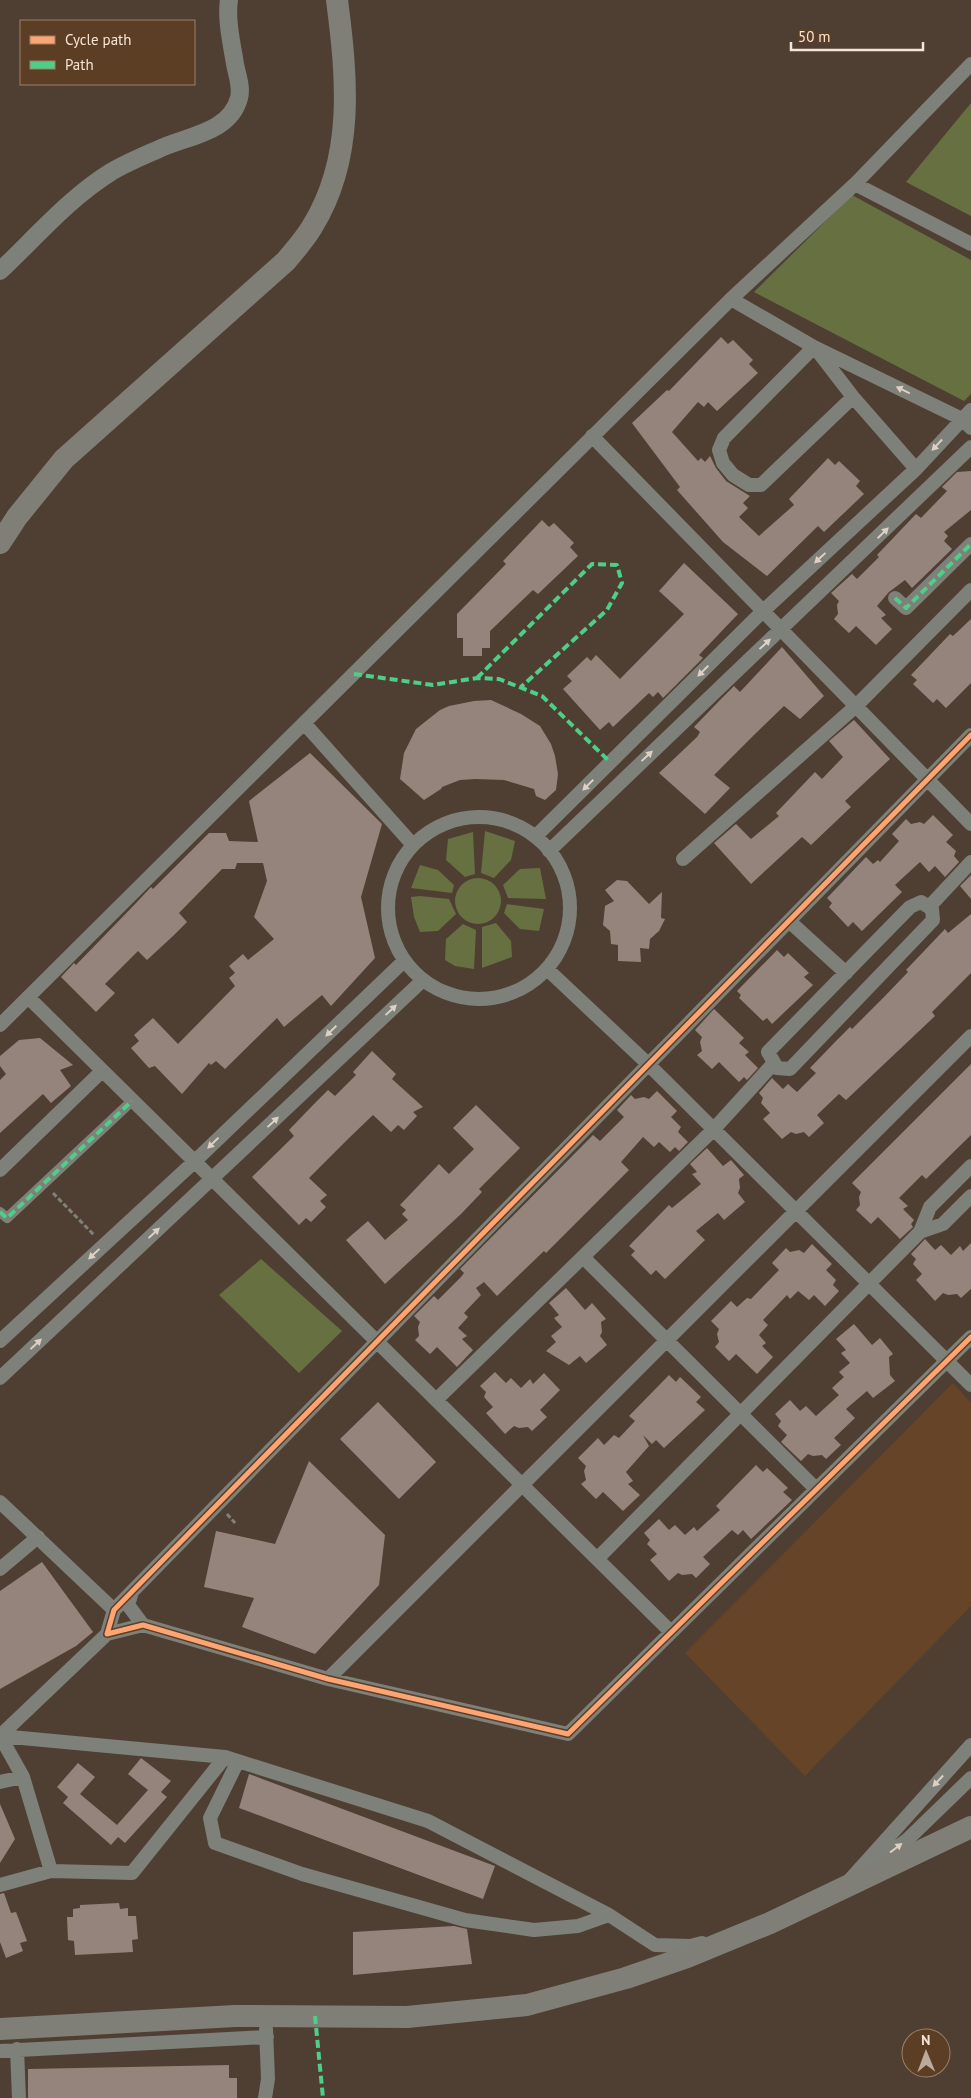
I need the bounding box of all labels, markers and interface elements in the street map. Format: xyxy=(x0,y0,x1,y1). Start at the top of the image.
legend xyxy=(20,20,195,85)
scale bar xyxy=(791,20,924,52)
text: 50 m xyxy=(798,27,831,46)
text: Cycle path xyxy=(65,30,131,49)
text: Path xyxy=(65,55,94,74)
one-way arrow xyxy=(895,385,910,394)
one-way arrow xyxy=(931,439,943,451)
one-way arrow xyxy=(877,527,889,539)
one-way arrow xyxy=(815,552,827,564)
one-way arrow xyxy=(759,639,771,651)
one-way arrow xyxy=(697,665,709,677)
one-way arrow xyxy=(641,750,653,762)
one-way arrow xyxy=(582,779,594,791)
one-way arrow xyxy=(385,1005,397,1017)
one-way arrow xyxy=(325,1025,337,1037)
one-way arrow xyxy=(266,1116,278,1128)
one-way arrow xyxy=(208,1137,220,1149)
one-way arrow xyxy=(148,1227,160,1239)
one-way arrow xyxy=(89,1248,101,1260)
one-way arrow xyxy=(29,1338,41,1350)
one-way arrow xyxy=(932,1775,944,1787)
one-way arrow xyxy=(889,1843,903,1853)
north arrow xyxy=(901,2028,951,2078)
text: N xyxy=(921,2031,931,2049)

